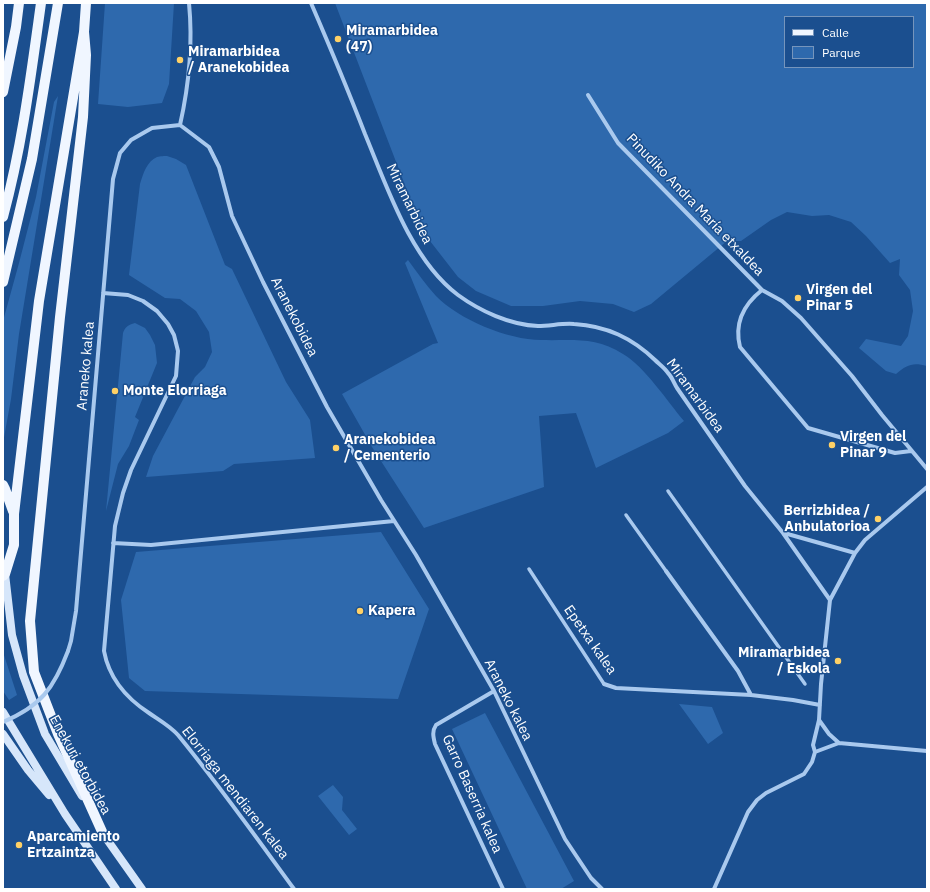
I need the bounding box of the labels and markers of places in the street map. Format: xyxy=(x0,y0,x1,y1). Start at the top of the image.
place label: Miramarbidea (47) xyxy=(346,23,438,56)
marker: Miramarbidea (47) xyxy=(333,34,343,44)
place label: Miramarbidea / Aranekobidea xyxy=(188,44,289,76)
marker: Miramarbidea / Aranekobidea xyxy=(175,55,185,65)
place label: Virgen del Pinar 5 xyxy=(806,282,872,314)
marker: Virgen del Pinar 5 xyxy=(793,293,803,303)
place label: Monte Elorriaga xyxy=(123,383,227,399)
marker: Monte Elorriaga xyxy=(110,386,120,396)
place label: Virgen del Pinar 9 xyxy=(840,429,906,462)
place label: Aranekobidea / Cementerio xyxy=(344,432,436,464)
marker: Virgen del Pinar 9 xyxy=(827,440,837,450)
marker: Aranekobidea / Cementerio xyxy=(331,443,341,453)
place label: Berrizbidea / Anbulatorioa xyxy=(784,503,870,536)
marker: Berrizbidea / Anbulatorioa xyxy=(873,514,883,524)
place label: Kapera xyxy=(368,603,415,619)
marker: Kapera xyxy=(355,606,365,616)
place label: Miramarbidea / Eskola xyxy=(738,645,830,678)
marker: Miramarbidea / Eskola xyxy=(833,656,843,666)
place label: Aparcamiento Ertzaintza xyxy=(27,829,120,862)
marker: Aparcamiento Ertzaintza xyxy=(14,840,24,850)

